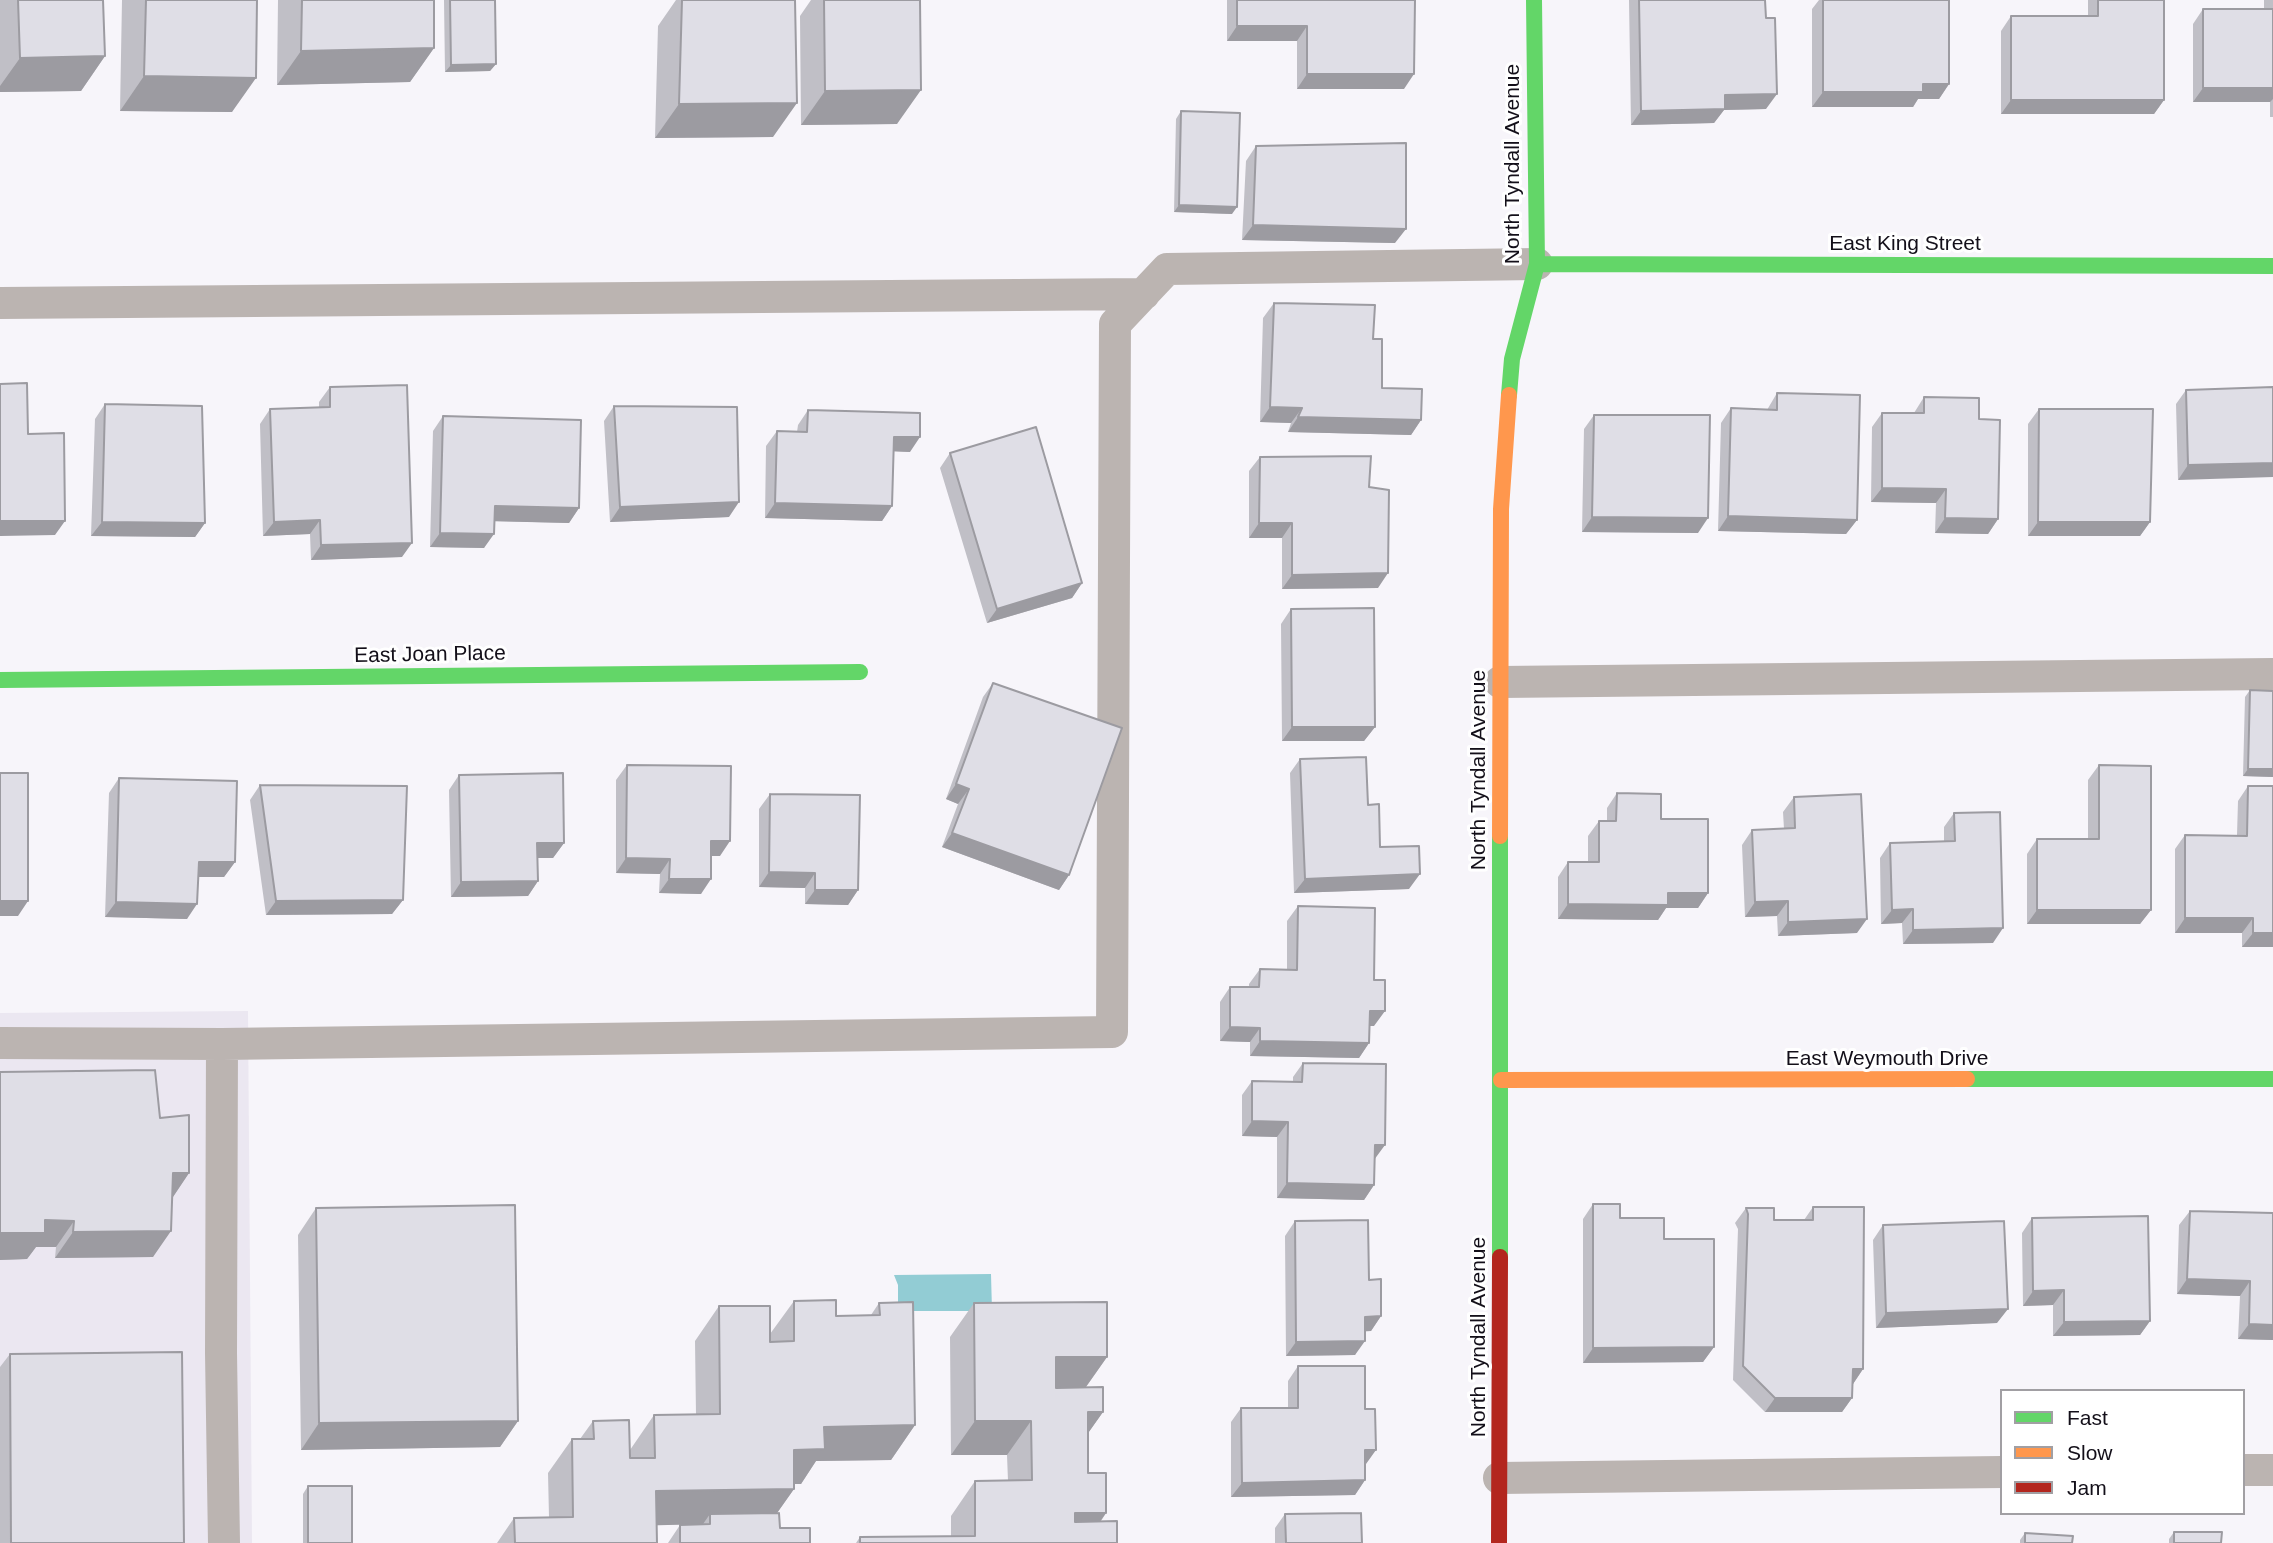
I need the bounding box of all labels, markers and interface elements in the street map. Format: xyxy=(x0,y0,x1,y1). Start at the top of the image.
street label: North Tyndall Avenue xyxy=(1500,64,1526,264)
street label: East King Street xyxy=(1829,231,1981,257)
street label: East Joan Place xyxy=(354,641,506,669)
street label: North Tyndall Avenue xyxy=(1466,670,1492,870)
street label: East Weymouth Drive xyxy=(1786,1046,1988,1072)
street label: North Tyndall Avenue xyxy=(1466,1237,1492,1437)
legend xyxy=(2000,1389,2245,1515)
text: Fast xyxy=(2067,1406,2108,1429)
text: Slow xyxy=(2067,1441,2113,1464)
text: Jam xyxy=(2067,1476,2107,1499)

